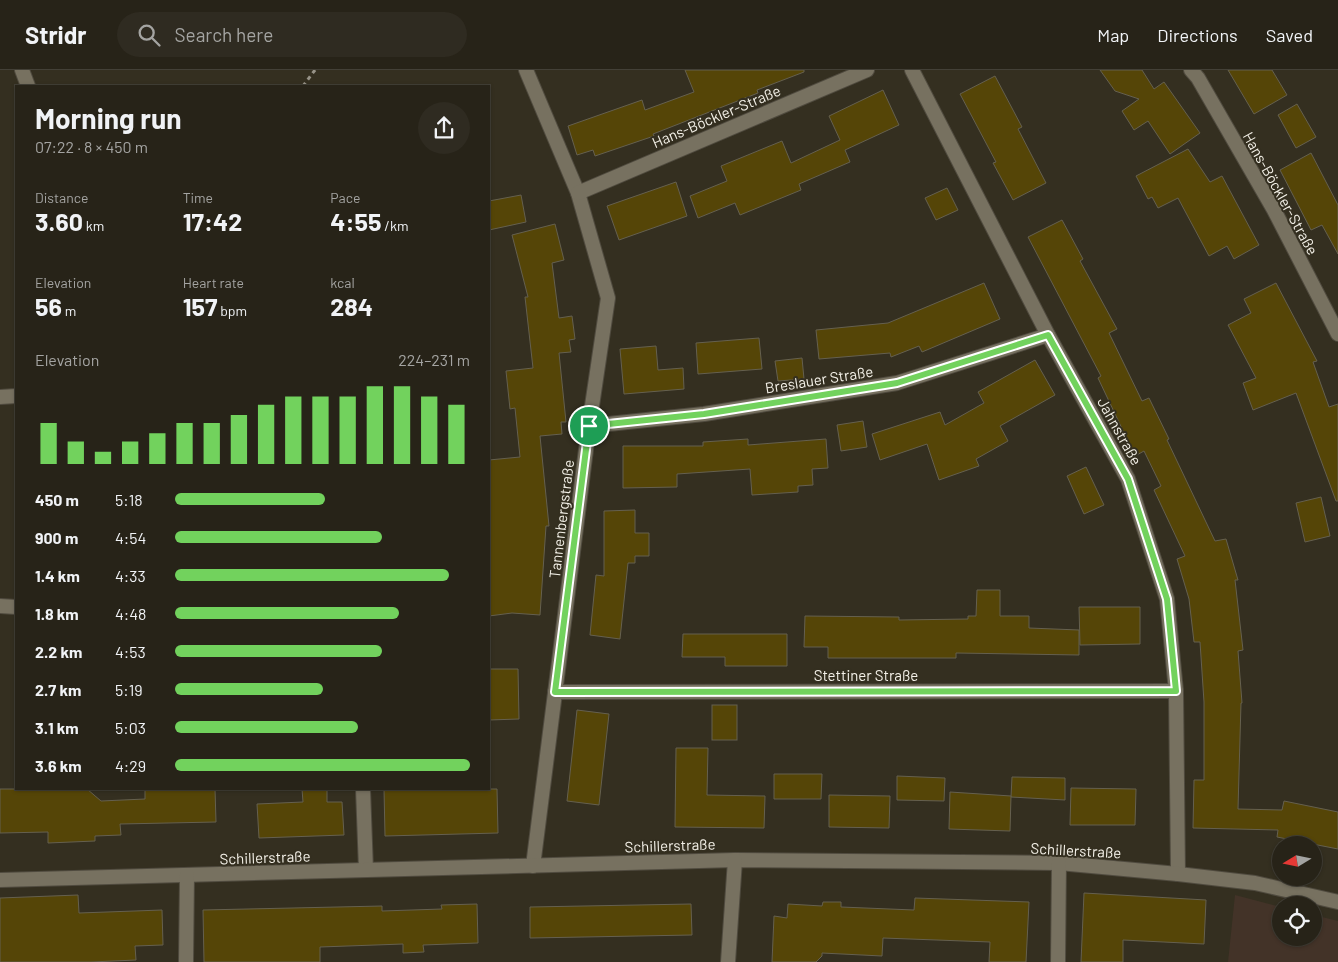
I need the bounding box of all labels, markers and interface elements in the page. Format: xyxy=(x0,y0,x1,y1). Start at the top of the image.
search box xyxy=(117,12,467,57)
text: Stridr xyxy=(25,20,87,49)
icon: search xyxy=(135,21,163,49)
text: Search here xyxy=(175,23,273,46)
text: Map xyxy=(1097,24,1129,46)
text: Directions xyxy=(1157,24,1238,46)
text: Saved xyxy=(1266,24,1313,46)
street label: Hans-Böckler-Straße xyxy=(649,81,783,151)
text: Morning run xyxy=(35,101,182,135)
button: share xyxy=(418,102,470,154)
street label: Hans-Böckler-Straße xyxy=(1240,128,1322,258)
text: 07:22 · 8 × 450 m xyxy=(35,137,148,156)
text: Distance xyxy=(35,189,88,206)
text: Time xyxy=(183,189,213,206)
text: Pace xyxy=(330,189,360,206)
text: 3.60 xyxy=(35,206,83,236)
text: 17:42 xyxy=(183,206,242,236)
text: 4:55 xyxy=(330,206,382,236)
text: km xyxy=(83,217,104,234)
text: /km xyxy=(382,217,409,234)
text: Elevation xyxy=(35,274,91,291)
text: Heart rate xyxy=(183,274,244,291)
text: kcal xyxy=(330,274,355,291)
text: 56 xyxy=(35,291,62,321)
text: 157 xyxy=(183,291,217,321)
text: 284 xyxy=(330,291,373,321)
text: m xyxy=(62,302,76,319)
text: bpm xyxy=(217,302,247,319)
text: Elevation xyxy=(35,350,99,369)
text: 224–231 m xyxy=(398,350,470,369)
street label: Breslauer Straße xyxy=(764,362,874,396)
street label: Jahnstraße xyxy=(1094,394,1146,468)
pin xyxy=(568,405,610,447)
icon: arrive xyxy=(575,412,603,440)
street label: Tannenbergstraße xyxy=(545,459,577,579)
text: 450 m xyxy=(35,490,79,509)
text: 5:18 xyxy=(115,490,143,509)
text: 900 m xyxy=(35,528,78,547)
text: 4:54 xyxy=(115,528,146,547)
text: 1.4 km xyxy=(35,566,80,585)
text: 4:33 xyxy=(115,566,146,585)
text: 1.8 km xyxy=(35,604,79,623)
text: 4:48 xyxy=(115,604,146,623)
text: 2.2 km xyxy=(35,642,82,661)
text: 4:53 xyxy=(115,642,146,661)
street label: Stettiner Straße xyxy=(814,666,918,684)
text: 2.7 km xyxy=(35,680,81,699)
text: 5:19 xyxy=(115,680,143,699)
text: 3.1 km xyxy=(35,718,79,737)
text: 5:03 xyxy=(115,718,146,737)
text: 3.6 km xyxy=(35,756,82,775)
text: 4:29 xyxy=(115,756,146,775)
street label: Schillerstraße xyxy=(624,834,716,856)
north arrow xyxy=(1272,836,1322,886)
map controls xyxy=(1272,836,1322,946)
street label: Schillerstraße xyxy=(1030,839,1122,861)
street label: Schillerstraße xyxy=(219,846,311,868)
button: locate xyxy=(1272,896,1322,946)

